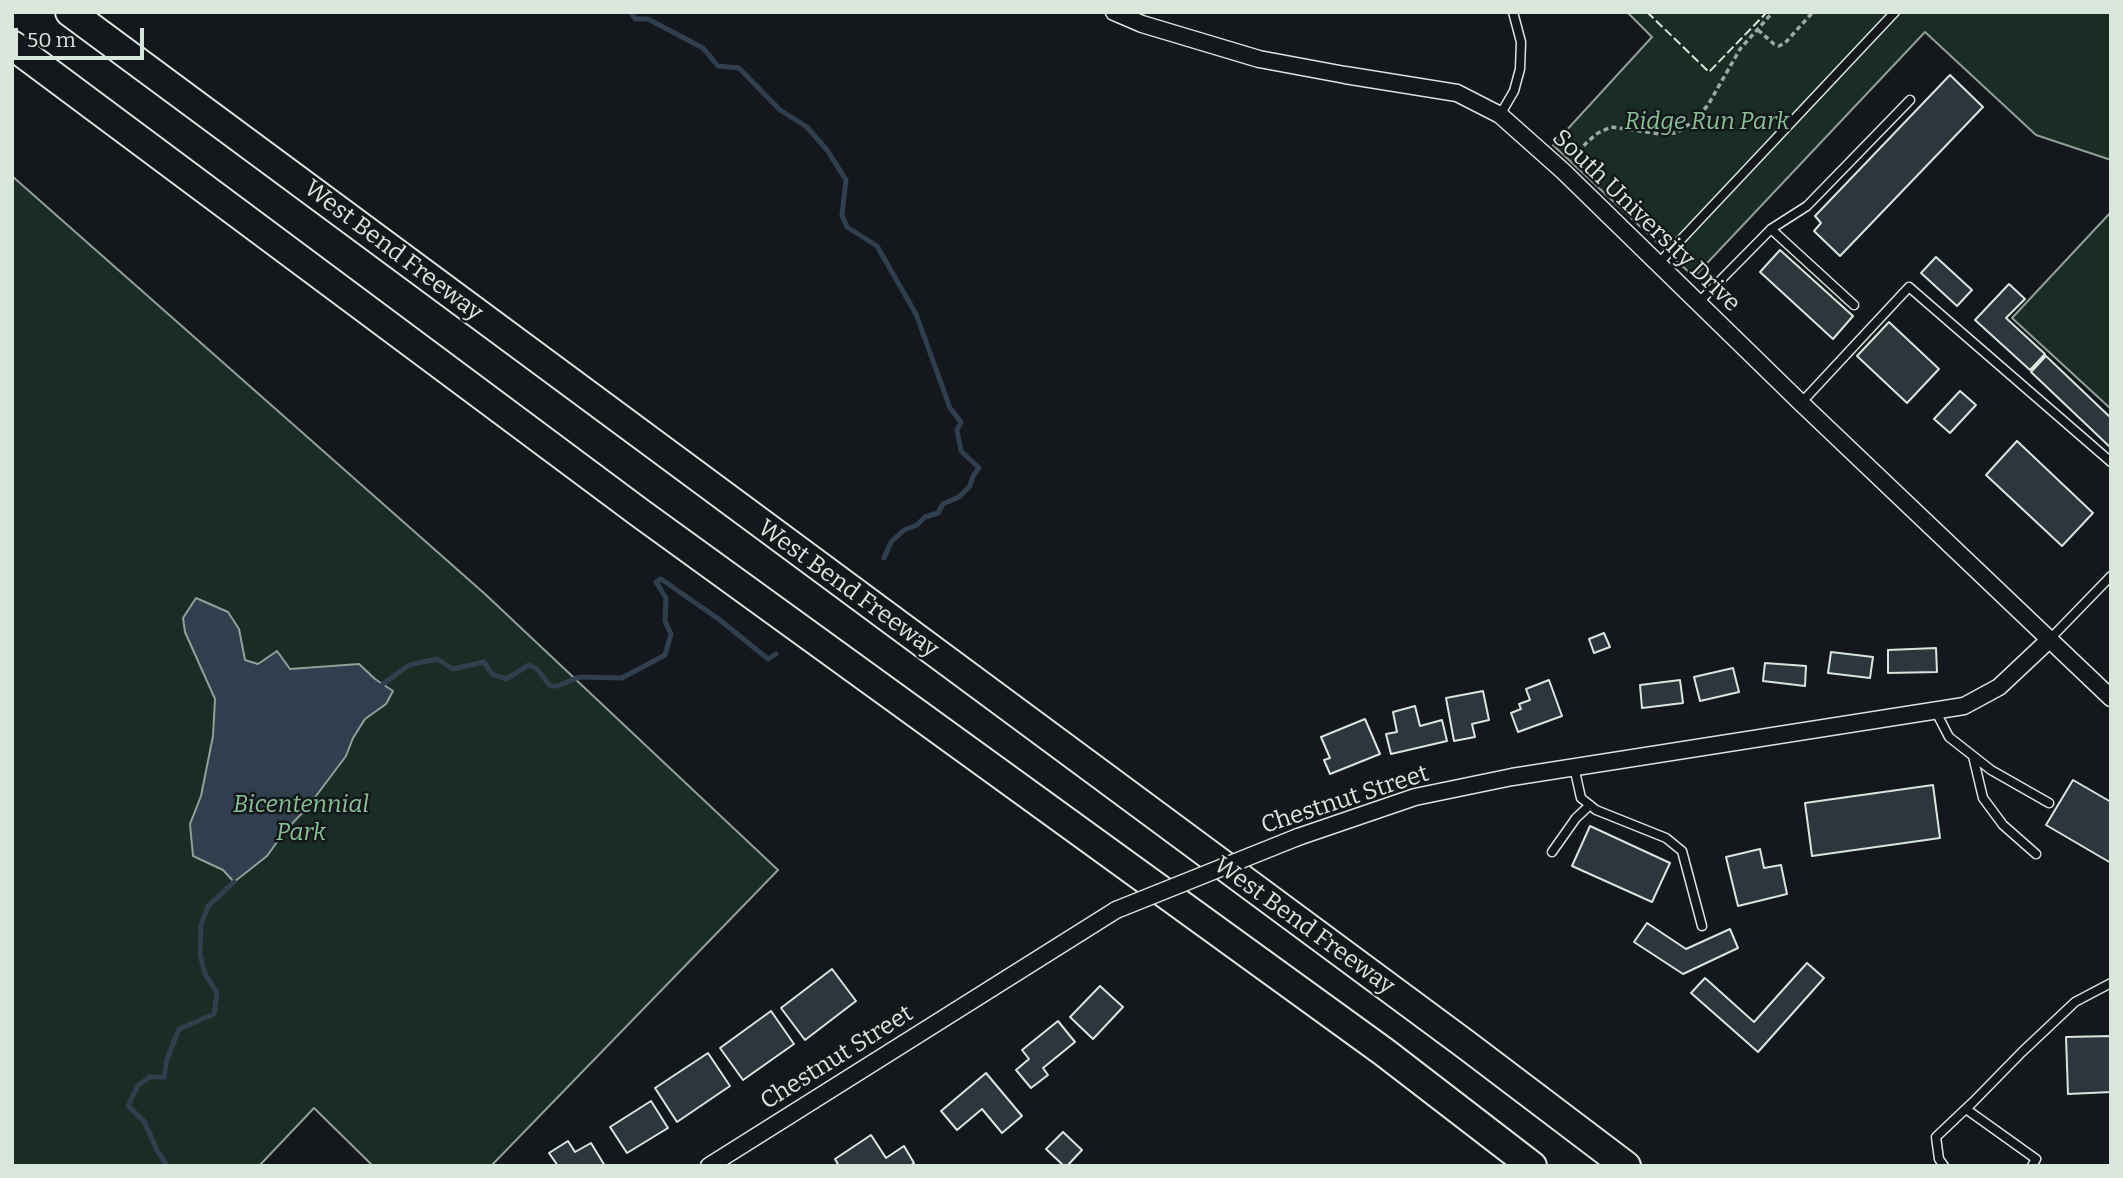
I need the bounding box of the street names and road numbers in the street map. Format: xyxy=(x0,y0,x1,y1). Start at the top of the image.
street label: South University Drive xyxy=(1546,124,1746,318)
street label: West Bend Freeway xyxy=(298,174,488,328)
street label: West Bend Freeway xyxy=(752,514,944,664)
street label: Chestnut Street xyxy=(1258,759,1432,841)
street label: West Bend Freeway xyxy=(1208,851,1400,1001)
street label: Chestnut Street xyxy=(755,1000,919,1116)

